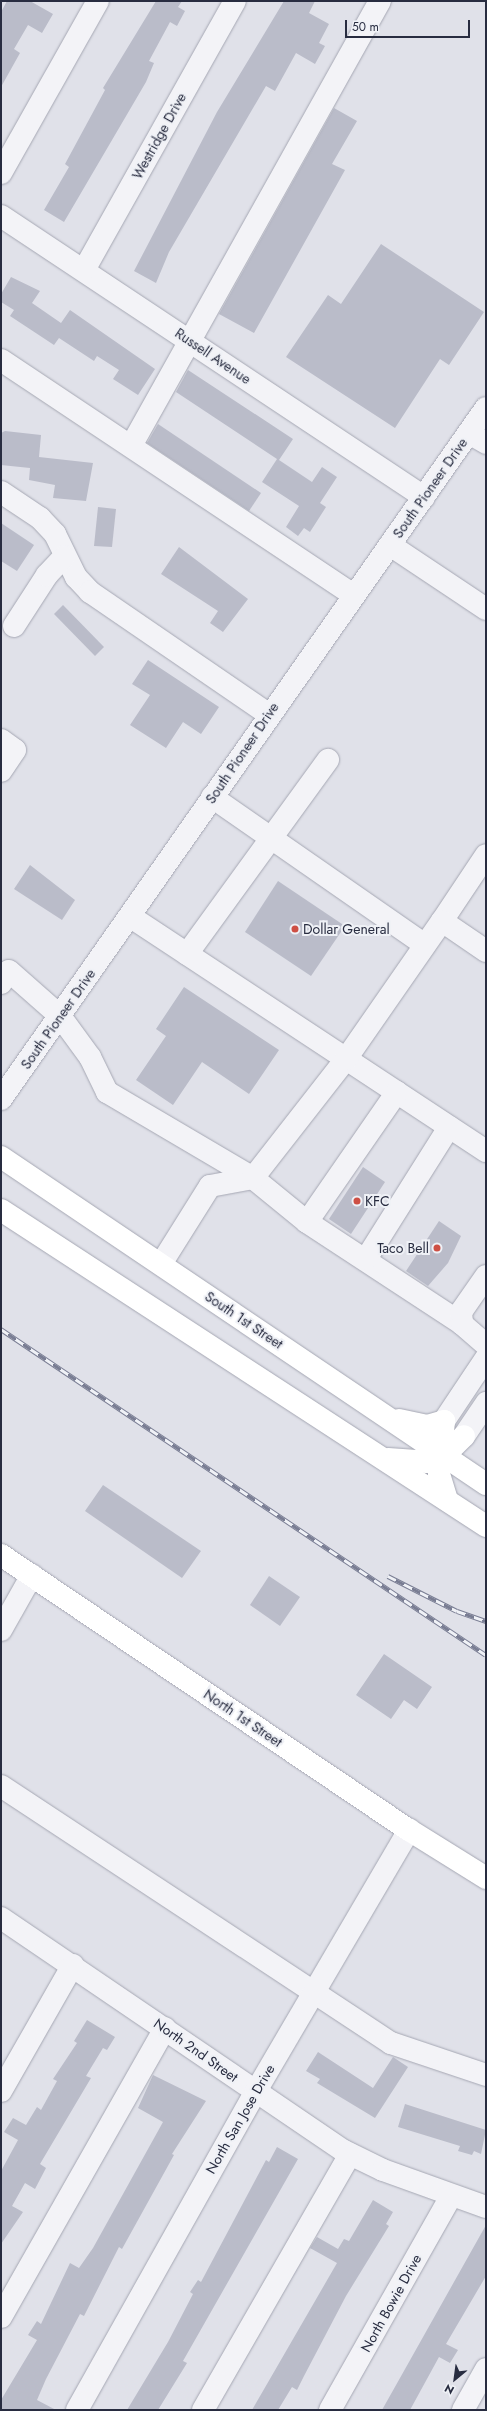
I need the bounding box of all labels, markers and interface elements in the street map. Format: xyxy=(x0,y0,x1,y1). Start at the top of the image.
scale bar xyxy=(347,12,472,38)
text: 50 m xyxy=(352,18,379,36)
street label: Westridge Drive xyxy=(128,90,190,182)
street label: Russell Avenue xyxy=(172,324,254,388)
street label: South Pioneer Drive xyxy=(389,435,471,541)
street label: South Pioneer Drive xyxy=(202,699,282,807)
place label: Dollar General xyxy=(303,921,390,937)
marker: Dollar General xyxy=(290,924,300,934)
street label: South Pioneer Drive xyxy=(17,966,99,1072)
place label: KFC xyxy=(365,1193,389,1209)
marker: KFC xyxy=(352,1196,362,1206)
place label: Taco Bell xyxy=(377,1240,429,1256)
marker: Taco Bell xyxy=(432,1243,442,1253)
street label: South 1st Street xyxy=(202,1288,286,1352)
street label: North 1st Street xyxy=(201,1686,285,1750)
street label: North 2nd Street xyxy=(151,2015,241,2085)
street label: North San Jose Drive xyxy=(202,2061,278,2177)
street label: North Bowie Drive xyxy=(357,2251,425,2355)
north arrow xyxy=(435,2359,475,2399)
text: N xyxy=(441,2380,457,2399)

